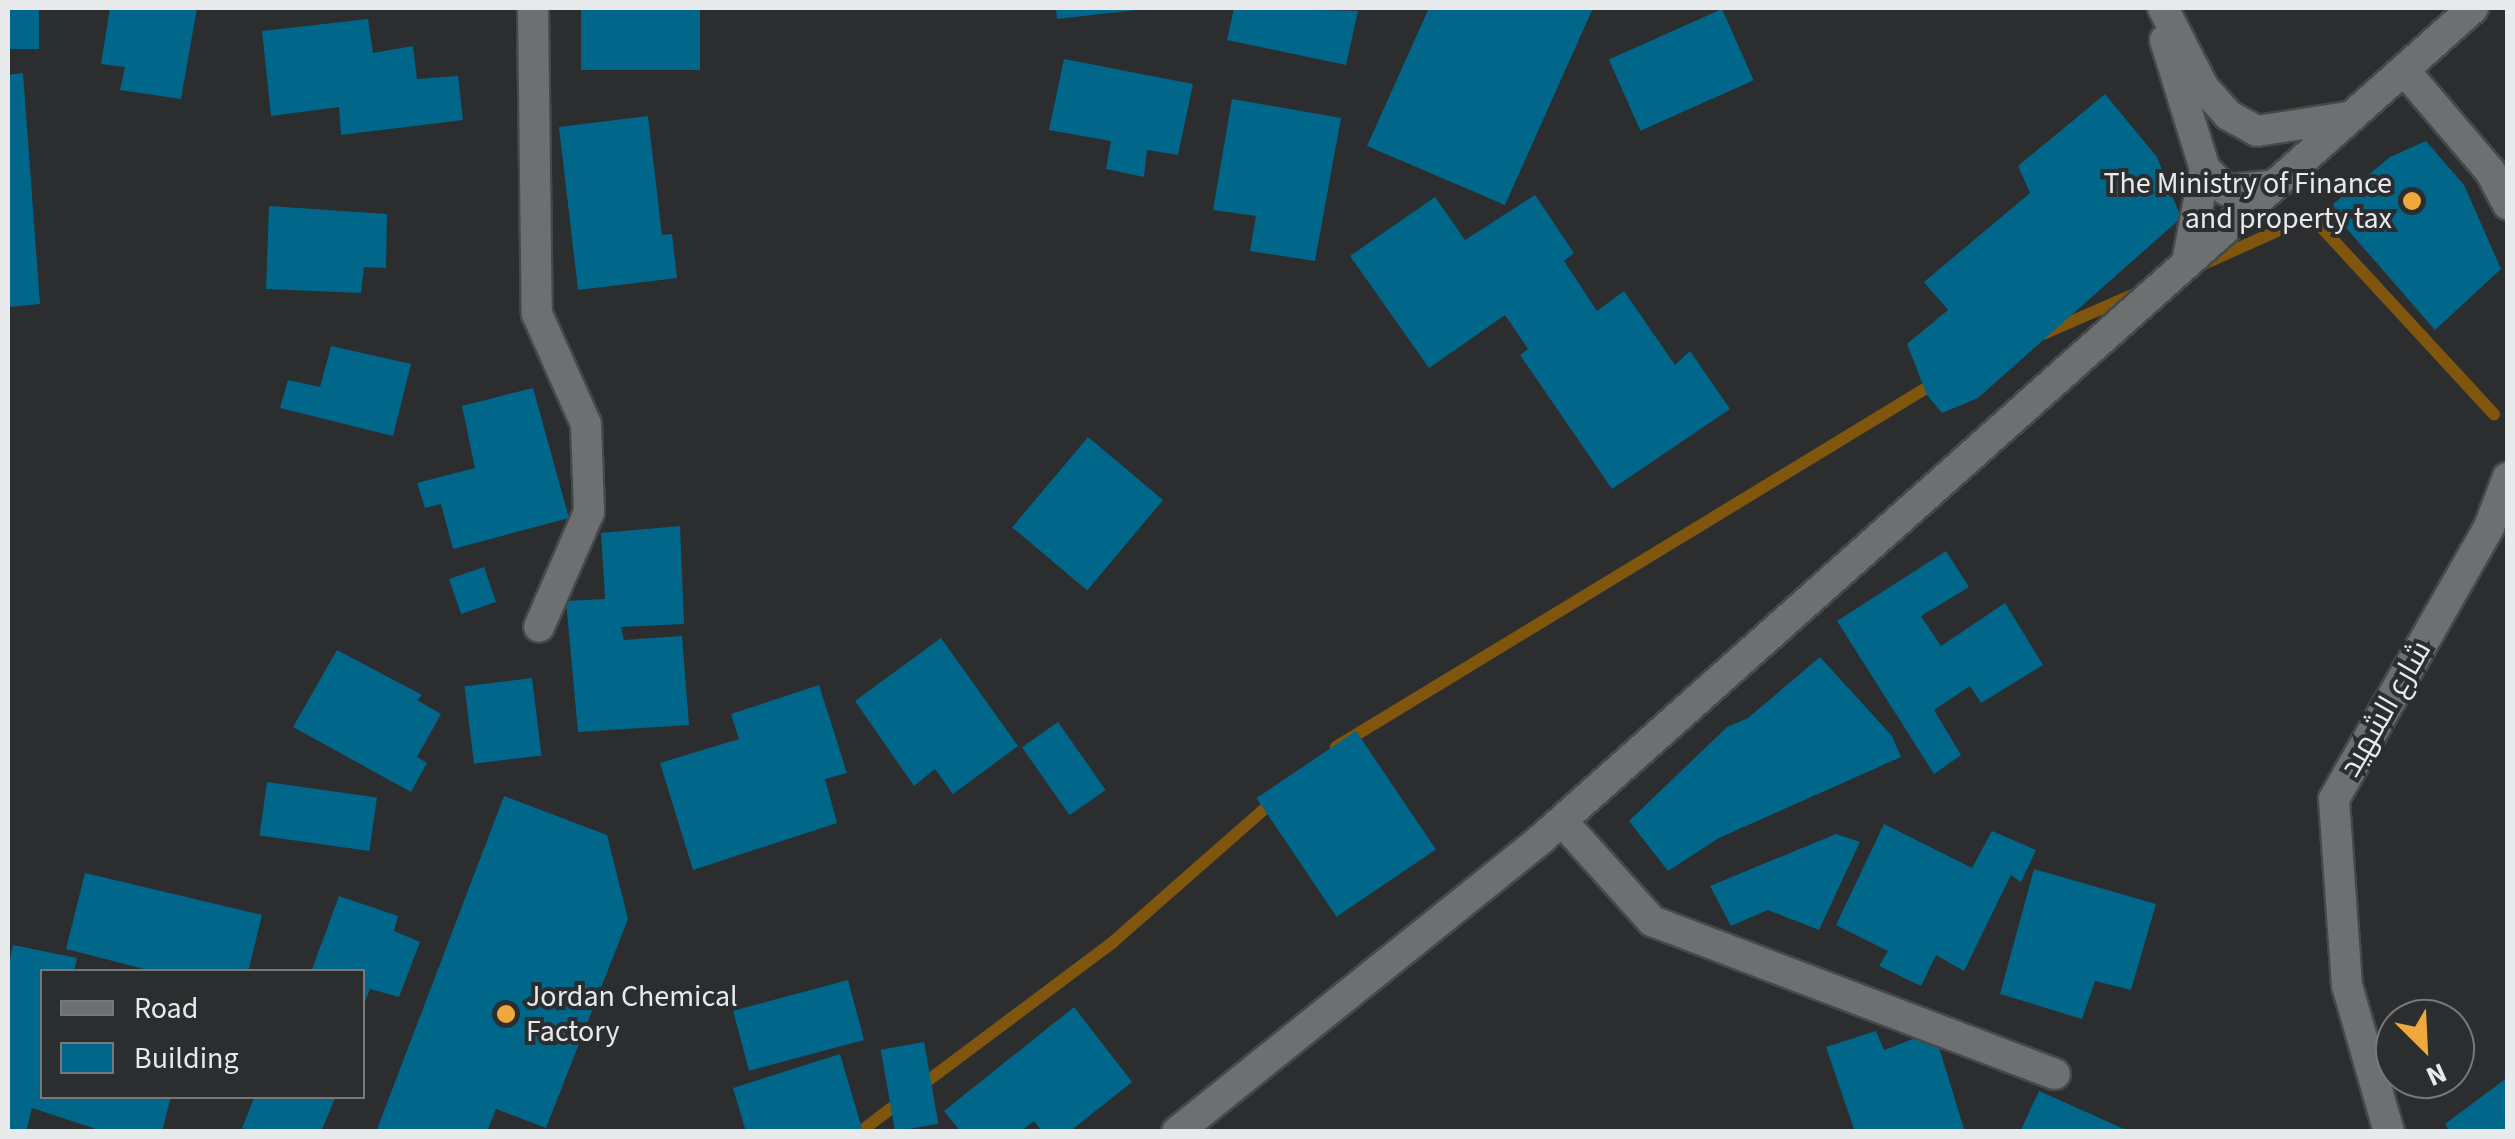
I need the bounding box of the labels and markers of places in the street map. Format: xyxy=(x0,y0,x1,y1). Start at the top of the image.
place label: The Ministry of Finance and property tax xyxy=(2103,166,2392,236)
marker: The Ministry of Finance and property tax xyxy=(2401,190,2423,212)
place label: Jordan Chemical Factory xyxy=(526,979,738,1050)
marker: Jordan Chemical Factory xyxy=(495,1003,517,1025)

